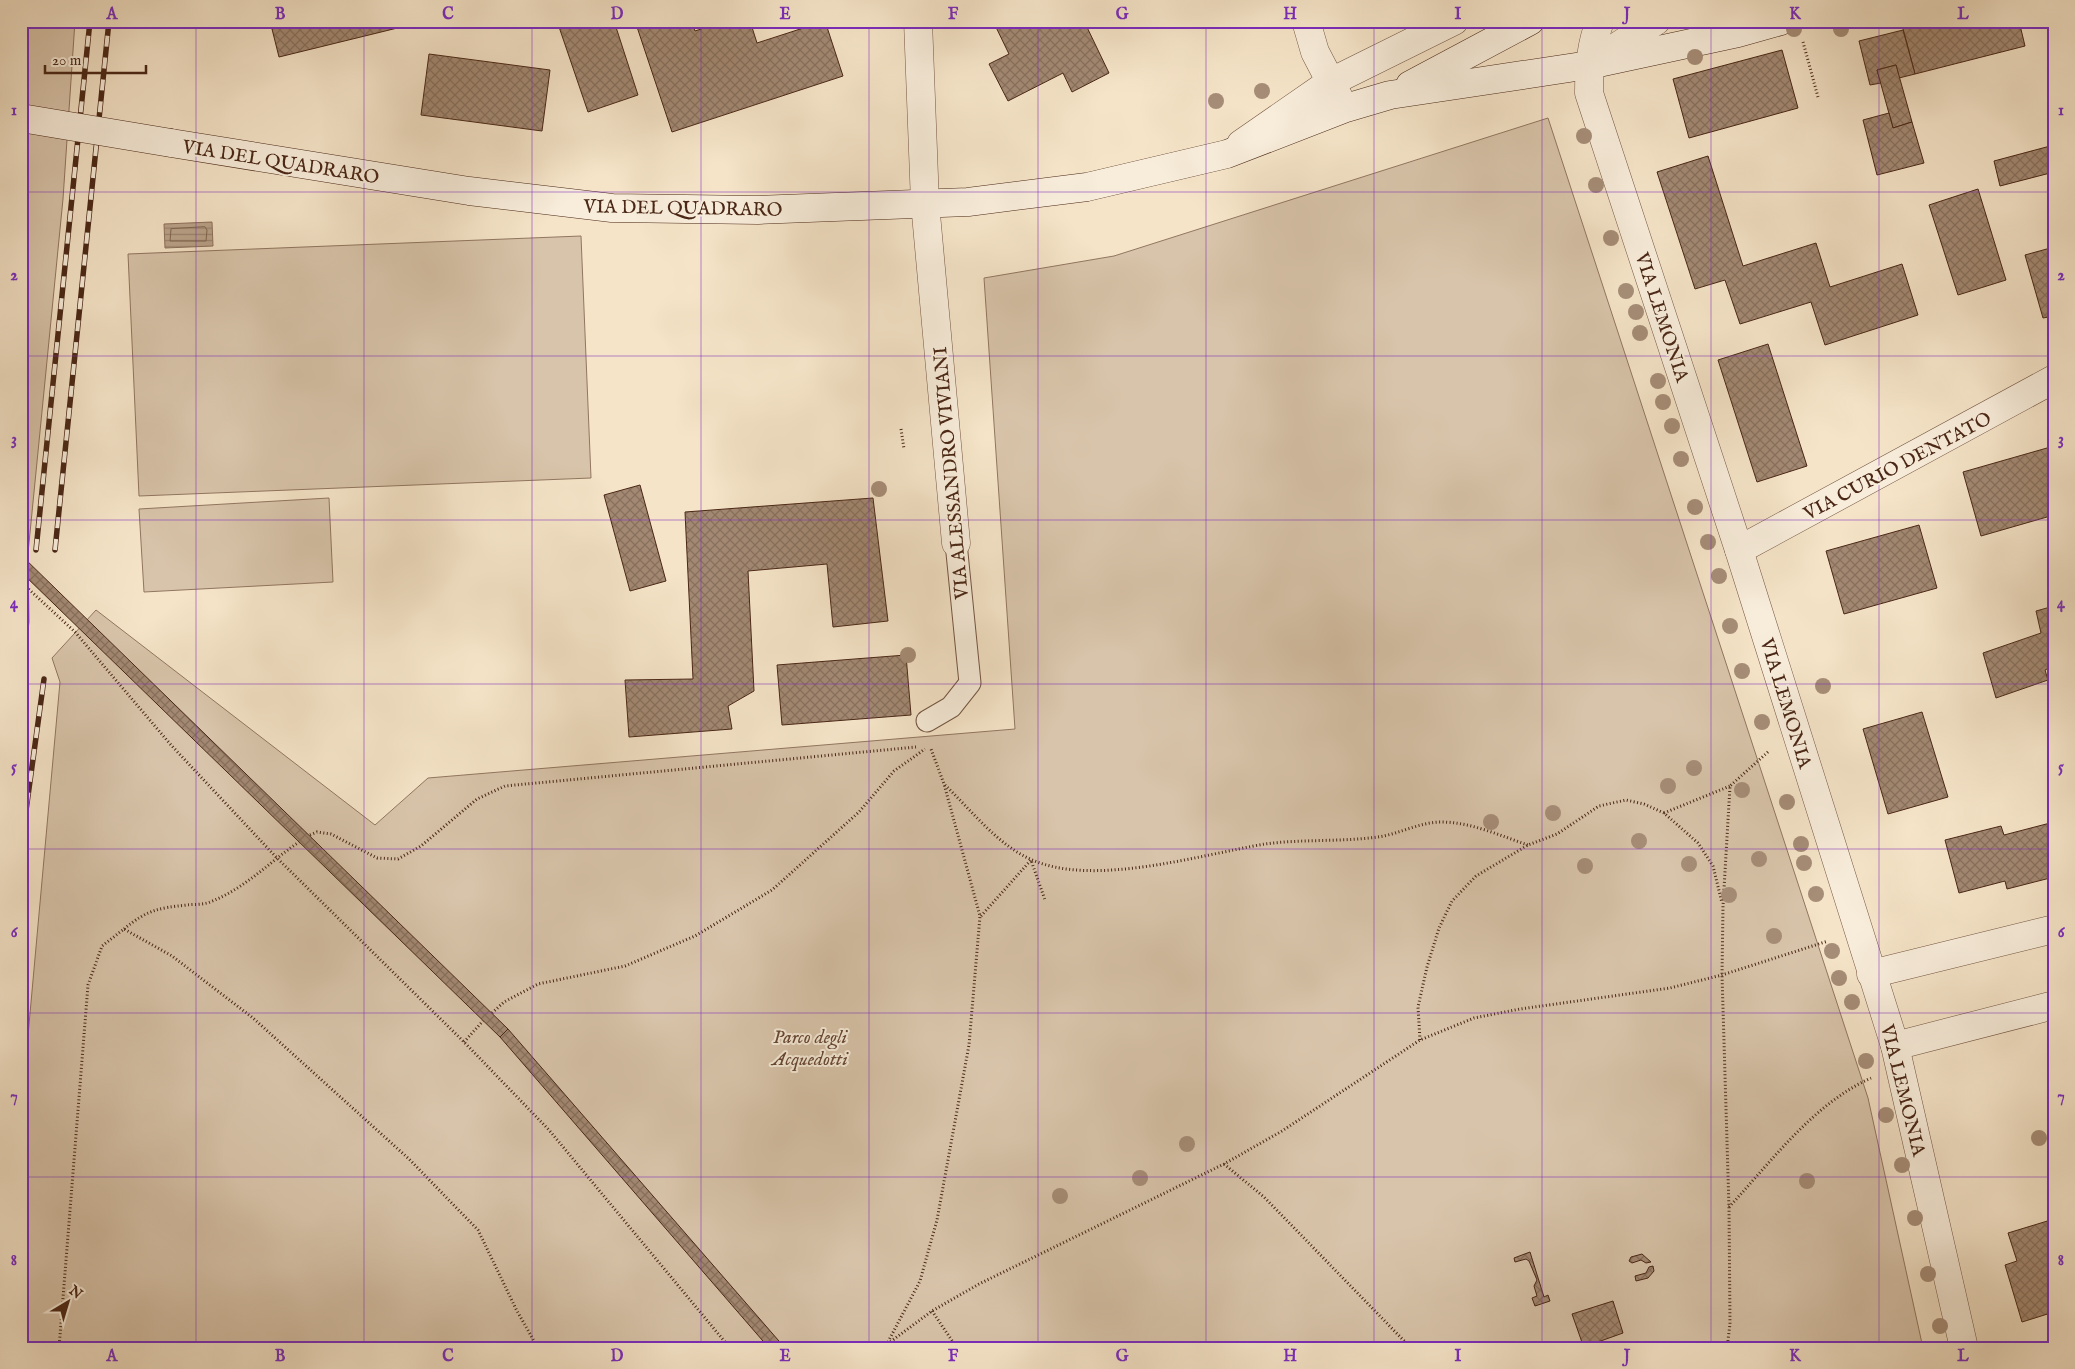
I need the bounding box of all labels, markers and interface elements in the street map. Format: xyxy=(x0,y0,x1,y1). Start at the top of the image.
text: A xyxy=(106,5,119,25)
text: B xyxy=(275,5,286,25)
text: C xyxy=(442,5,454,25)
text: D xyxy=(611,5,624,25)
text: E xyxy=(779,5,791,25)
text: F xyxy=(948,5,959,25)
text: G xyxy=(1116,5,1129,25)
text: H xyxy=(1283,5,1297,25)
text: I xyxy=(1455,5,1462,25)
text: J xyxy=(1622,5,1631,25)
text: K xyxy=(1789,5,1802,25)
text: L xyxy=(1957,5,1969,25)
scale bar xyxy=(45,42,146,74)
text: 20 m xyxy=(52,51,82,70)
text: 1 xyxy=(11,101,17,121)
text: 1 xyxy=(2058,101,2064,121)
street label: VIA DEL QUADRARO xyxy=(180,135,381,190)
street label: VIA DEL QUADRARO xyxy=(582,195,783,223)
street label: VIA LEMONIA xyxy=(1629,249,1694,387)
text: 2 xyxy=(10,266,18,286)
text: 2 xyxy=(2057,266,2065,286)
street label: VIA ALESSANDRO VIVIANI xyxy=(929,346,975,601)
street label: VIA CURIO DENTATO xyxy=(1799,407,1996,527)
text: 3 xyxy=(11,430,17,450)
text: 3 xyxy=(2058,430,2064,450)
text: 4 xyxy=(10,594,19,614)
text: 4 xyxy=(2057,594,2066,614)
street label: VIA LEMONIA xyxy=(1754,635,1817,773)
text: 5 xyxy=(11,758,17,778)
text: 5 xyxy=(2058,758,2064,778)
text: 6 xyxy=(11,923,19,943)
text: 6 xyxy=(2058,923,2066,943)
street label: VIA LEMONIA xyxy=(1874,1021,1930,1160)
park label: Parco degli Acquedotti xyxy=(770,1026,849,1072)
text: 7 xyxy=(10,1087,18,1107)
text: 7 xyxy=(2057,1087,2065,1107)
text: 8 xyxy=(11,1251,17,1271)
text: 8 xyxy=(2058,1251,2064,1271)
north arrow xyxy=(42,1276,92,1326)
text: N xyxy=(64,1281,86,1303)
text: A xyxy=(106,1347,119,1367)
text: B xyxy=(275,1347,286,1367)
text: C xyxy=(442,1347,454,1367)
text: D xyxy=(611,1347,624,1367)
text: E xyxy=(779,1347,791,1367)
text: F xyxy=(948,1347,959,1367)
text: G xyxy=(1116,1347,1129,1367)
text: H xyxy=(1283,1347,1297,1367)
text: I xyxy=(1455,1347,1462,1367)
text: J xyxy=(1622,1347,1631,1367)
text: K xyxy=(1789,1347,1802,1367)
text: L xyxy=(1957,1347,1969,1367)

